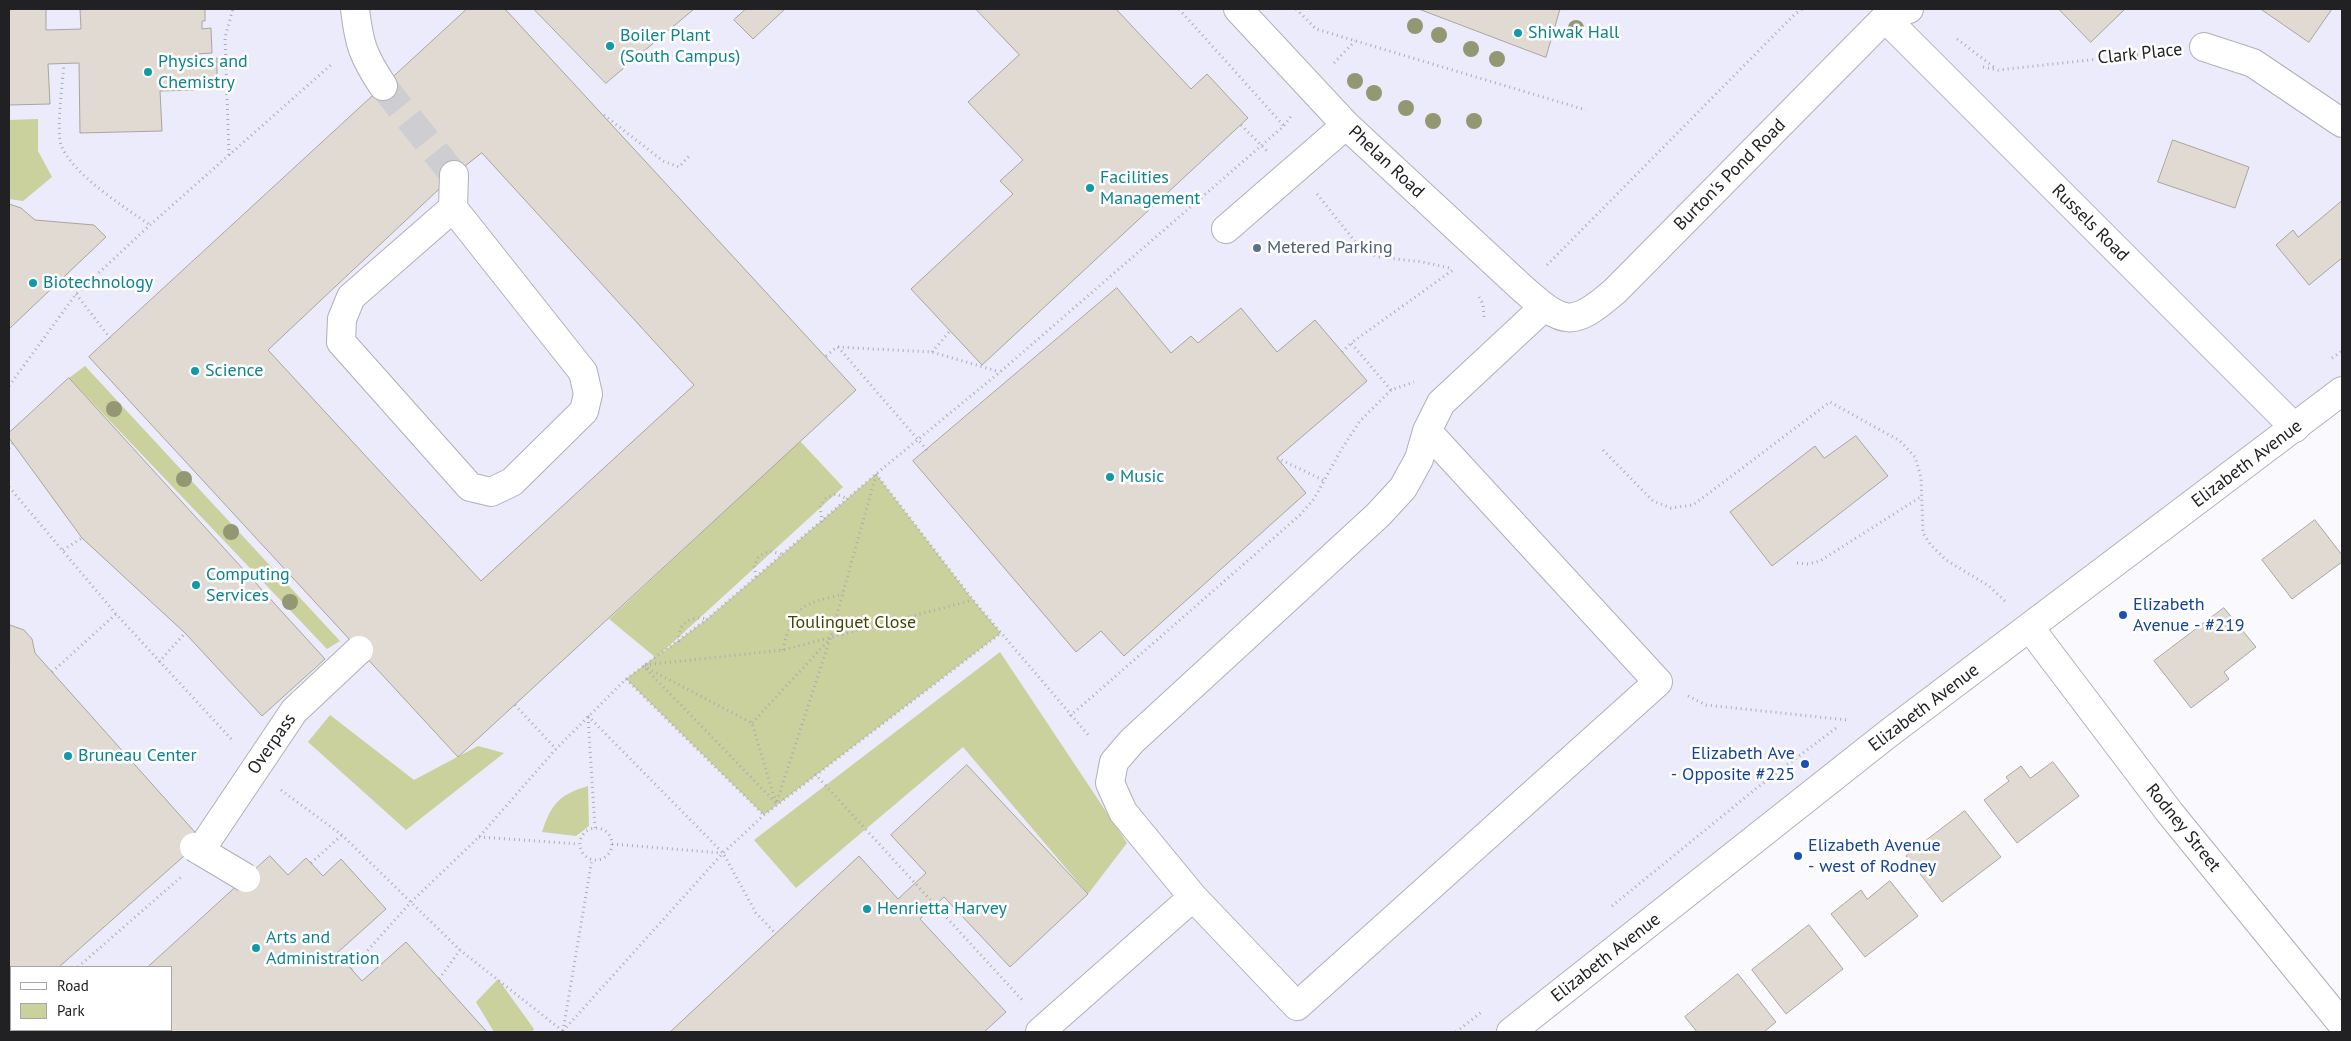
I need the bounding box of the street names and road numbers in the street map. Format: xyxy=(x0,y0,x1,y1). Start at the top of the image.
street label: Clark Place xyxy=(2097,39,2183,69)
street label: Burton's Pond Road xyxy=(1670,115,1790,235)
street label: Phelan Road xyxy=(1344,121,1428,203)
street label: Russels Road xyxy=(2047,180,2133,266)
street label: Elizabeth Avenue xyxy=(2188,415,2306,513)
street label: Elizabeth Avenue xyxy=(1865,659,1983,757)
street label: Overpass xyxy=(243,709,301,779)
street label: Rodney Street xyxy=(2141,780,2225,876)
street label: Elizabeth Avenue xyxy=(1547,909,1665,1007)

